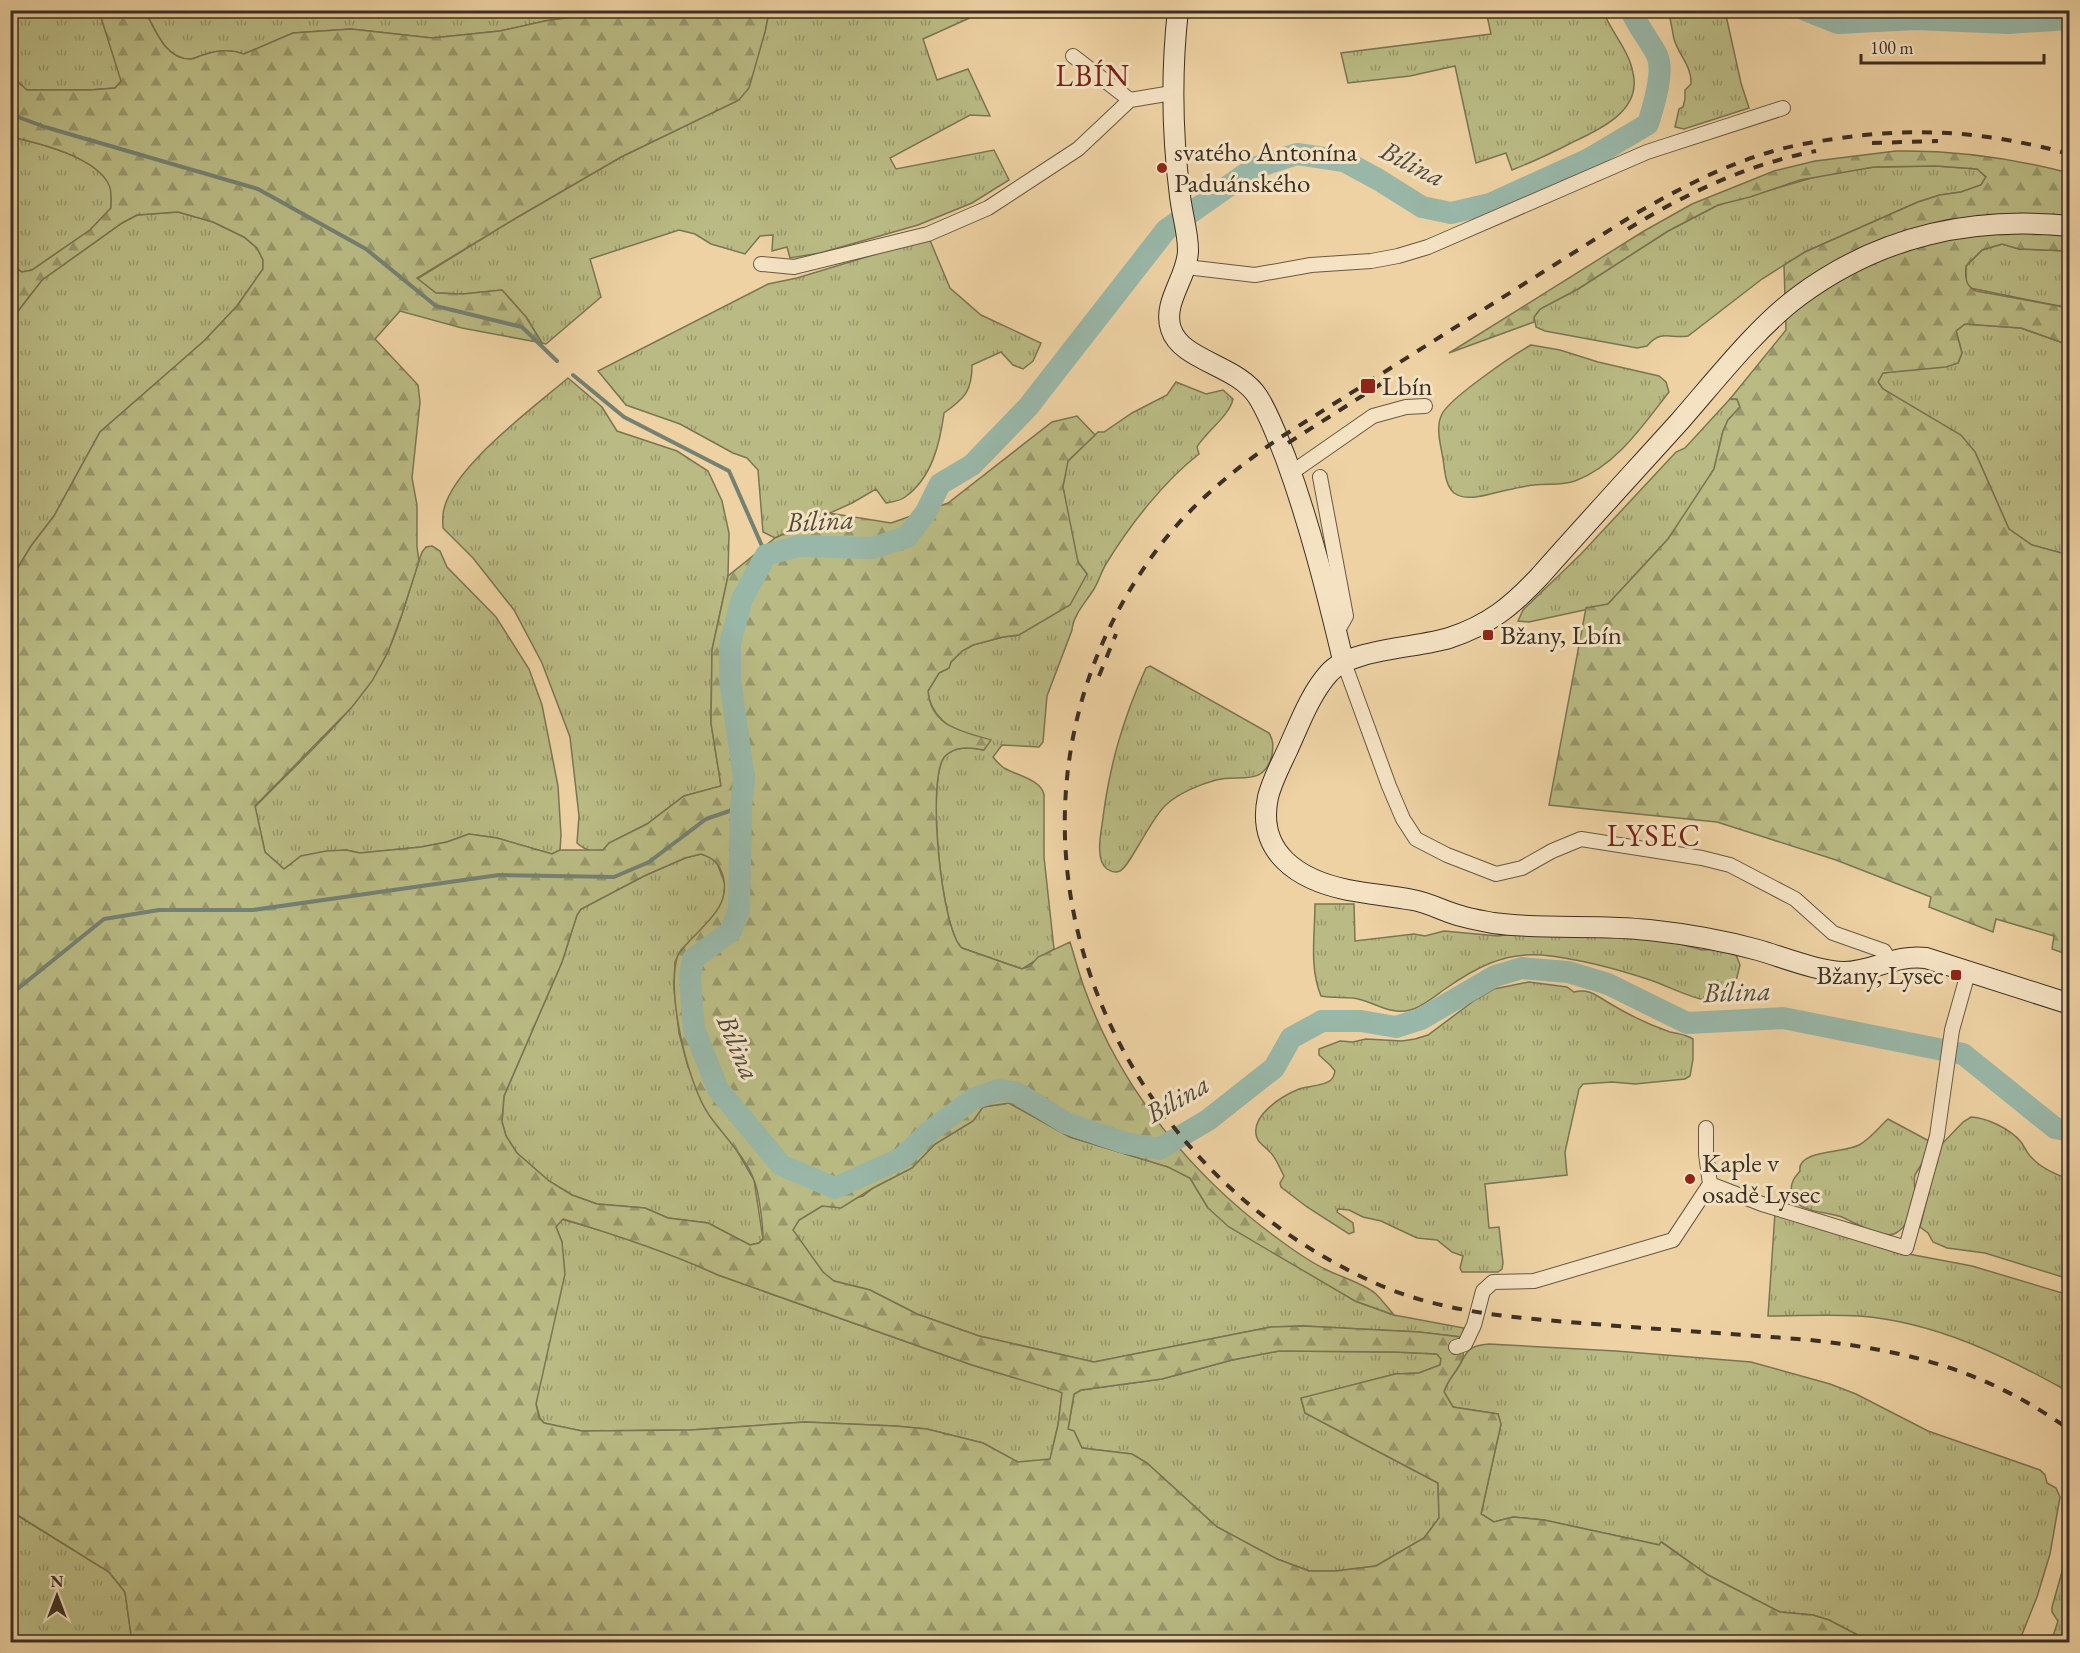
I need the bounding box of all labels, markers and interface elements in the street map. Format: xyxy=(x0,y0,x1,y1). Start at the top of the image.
scale bar xyxy=(1861,27,2044,65)
text: 100 m xyxy=(1870,36,1914,59)
district label: LBÍN xyxy=(1055,56,1131,95)
water label: Bílina xyxy=(1374,131,1451,194)
place label: svatého Antonína Paduánského xyxy=(1174,134,1358,200)
marker: svatého Antonína Paduánského xyxy=(1155,161,1169,175)
place label: Lbín xyxy=(1382,368,1433,403)
marker: Lbín xyxy=(1359,377,1377,395)
water label: Bílina xyxy=(784,500,855,540)
place label: Bžany, Lbín xyxy=(1500,617,1622,652)
marker: Bžany, Lbín xyxy=(1481,628,1495,642)
district label: LYSEC xyxy=(1607,816,1701,855)
place label: Bžany, Lysec xyxy=(1816,957,1944,992)
marker: Bžany, Lysec xyxy=(1949,968,1963,982)
water label: Bílina xyxy=(1701,972,1772,1010)
water label: Bílina xyxy=(709,1008,769,1085)
water label: Bílina xyxy=(1138,1065,1215,1131)
place label: Kaple v osadě Lysec xyxy=(1702,1145,1821,1211)
marker: Kaple v osadě Lysec xyxy=(1683,1172,1697,1186)
north arrow xyxy=(27,1566,87,1626)
text: N xyxy=(51,1571,64,1592)

